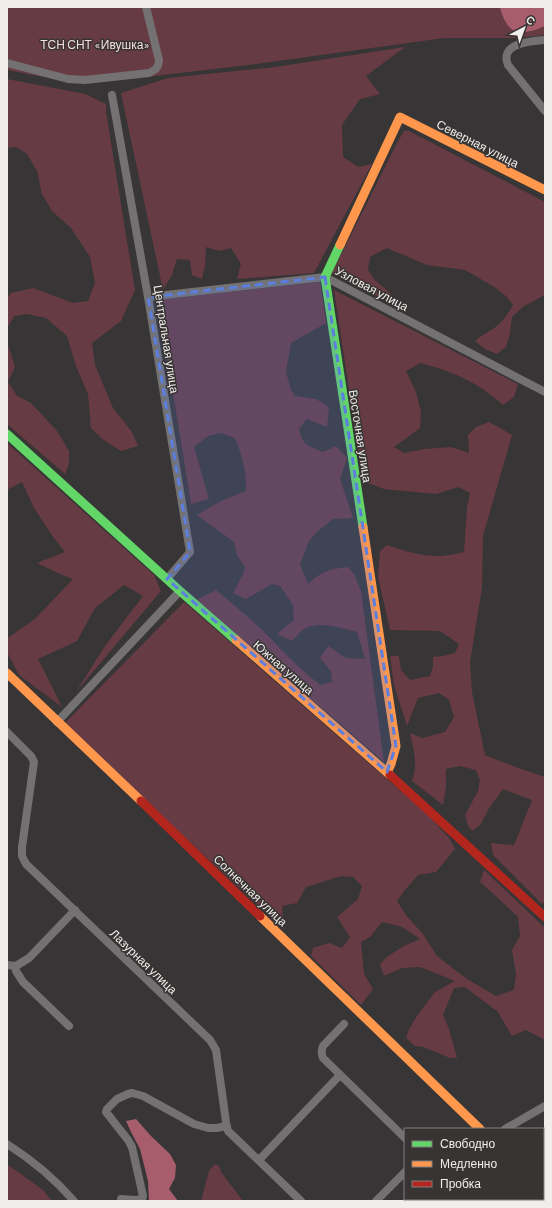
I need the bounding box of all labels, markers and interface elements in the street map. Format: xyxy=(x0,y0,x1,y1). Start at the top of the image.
north arrow xyxy=(504,8,544,48)
text: С xyxy=(524,13,538,28)
park label: ТСН СНТ «Ивушка» xyxy=(40,37,150,52)
street label: Северная улица xyxy=(434,116,522,171)
street label: Узловая улица xyxy=(333,263,411,314)
street label: Центральная улица xyxy=(151,284,183,395)
street label: Восточная улица xyxy=(346,389,375,484)
street label: Южная улица xyxy=(250,637,317,698)
street label: Солнечная улица xyxy=(211,851,291,929)
street label: Лазурная улица xyxy=(107,926,181,997)
legend xyxy=(404,1128,544,1200)
text: Свободно xyxy=(440,1136,495,1151)
text: Медленно xyxy=(440,1156,497,1171)
text: Пробка xyxy=(440,1176,481,1191)

